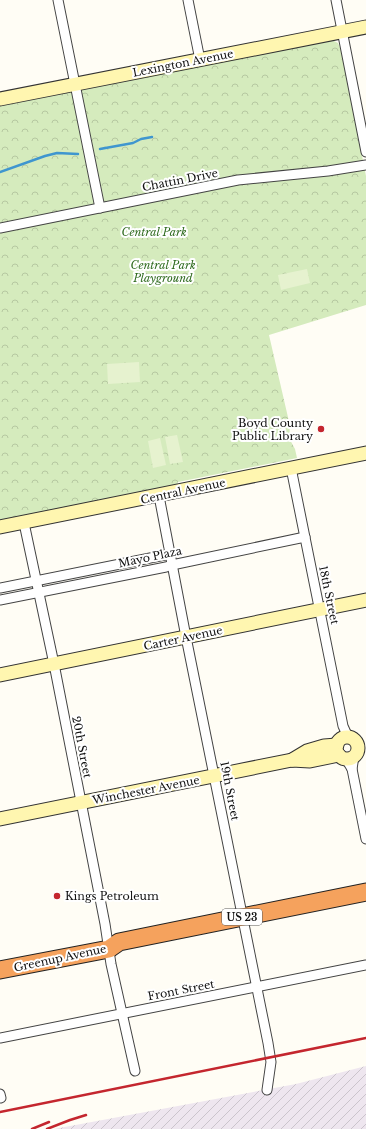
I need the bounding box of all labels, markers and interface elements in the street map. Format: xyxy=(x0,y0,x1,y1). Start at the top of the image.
street label: Lexington Avenue xyxy=(131,46,235,80)
street label: Chattin Drive xyxy=(141,166,219,194)
park label: Central Park xyxy=(121,225,187,239)
park label: Central Park Playground xyxy=(130,258,196,285)
place label: Boyd County Public Library xyxy=(232,416,313,443)
marker: Boyd County Public Library xyxy=(316,424,326,434)
street label: Central Avenue xyxy=(139,475,227,507)
street label: Mayo Plaza xyxy=(117,543,184,571)
street label: 18th Street xyxy=(316,564,342,626)
street label: Carter Avenue xyxy=(142,623,224,653)
street label: 20th Street xyxy=(69,715,95,780)
street label: 19th Street xyxy=(217,760,243,823)
street label: Winchester Avenue xyxy=(90,773,201,807)
place label: Kings Petroleum xyxy=(65,889,159,903)
marker: Kings Petroleum xyxy=(52,891,62,901)
road number: US 23 xyxy=(222,909,262,925)
street label: Greenup Avenue xyxy=(12,941,108,975)
street label: Front Street xyxy=(146,977,216,1003)

